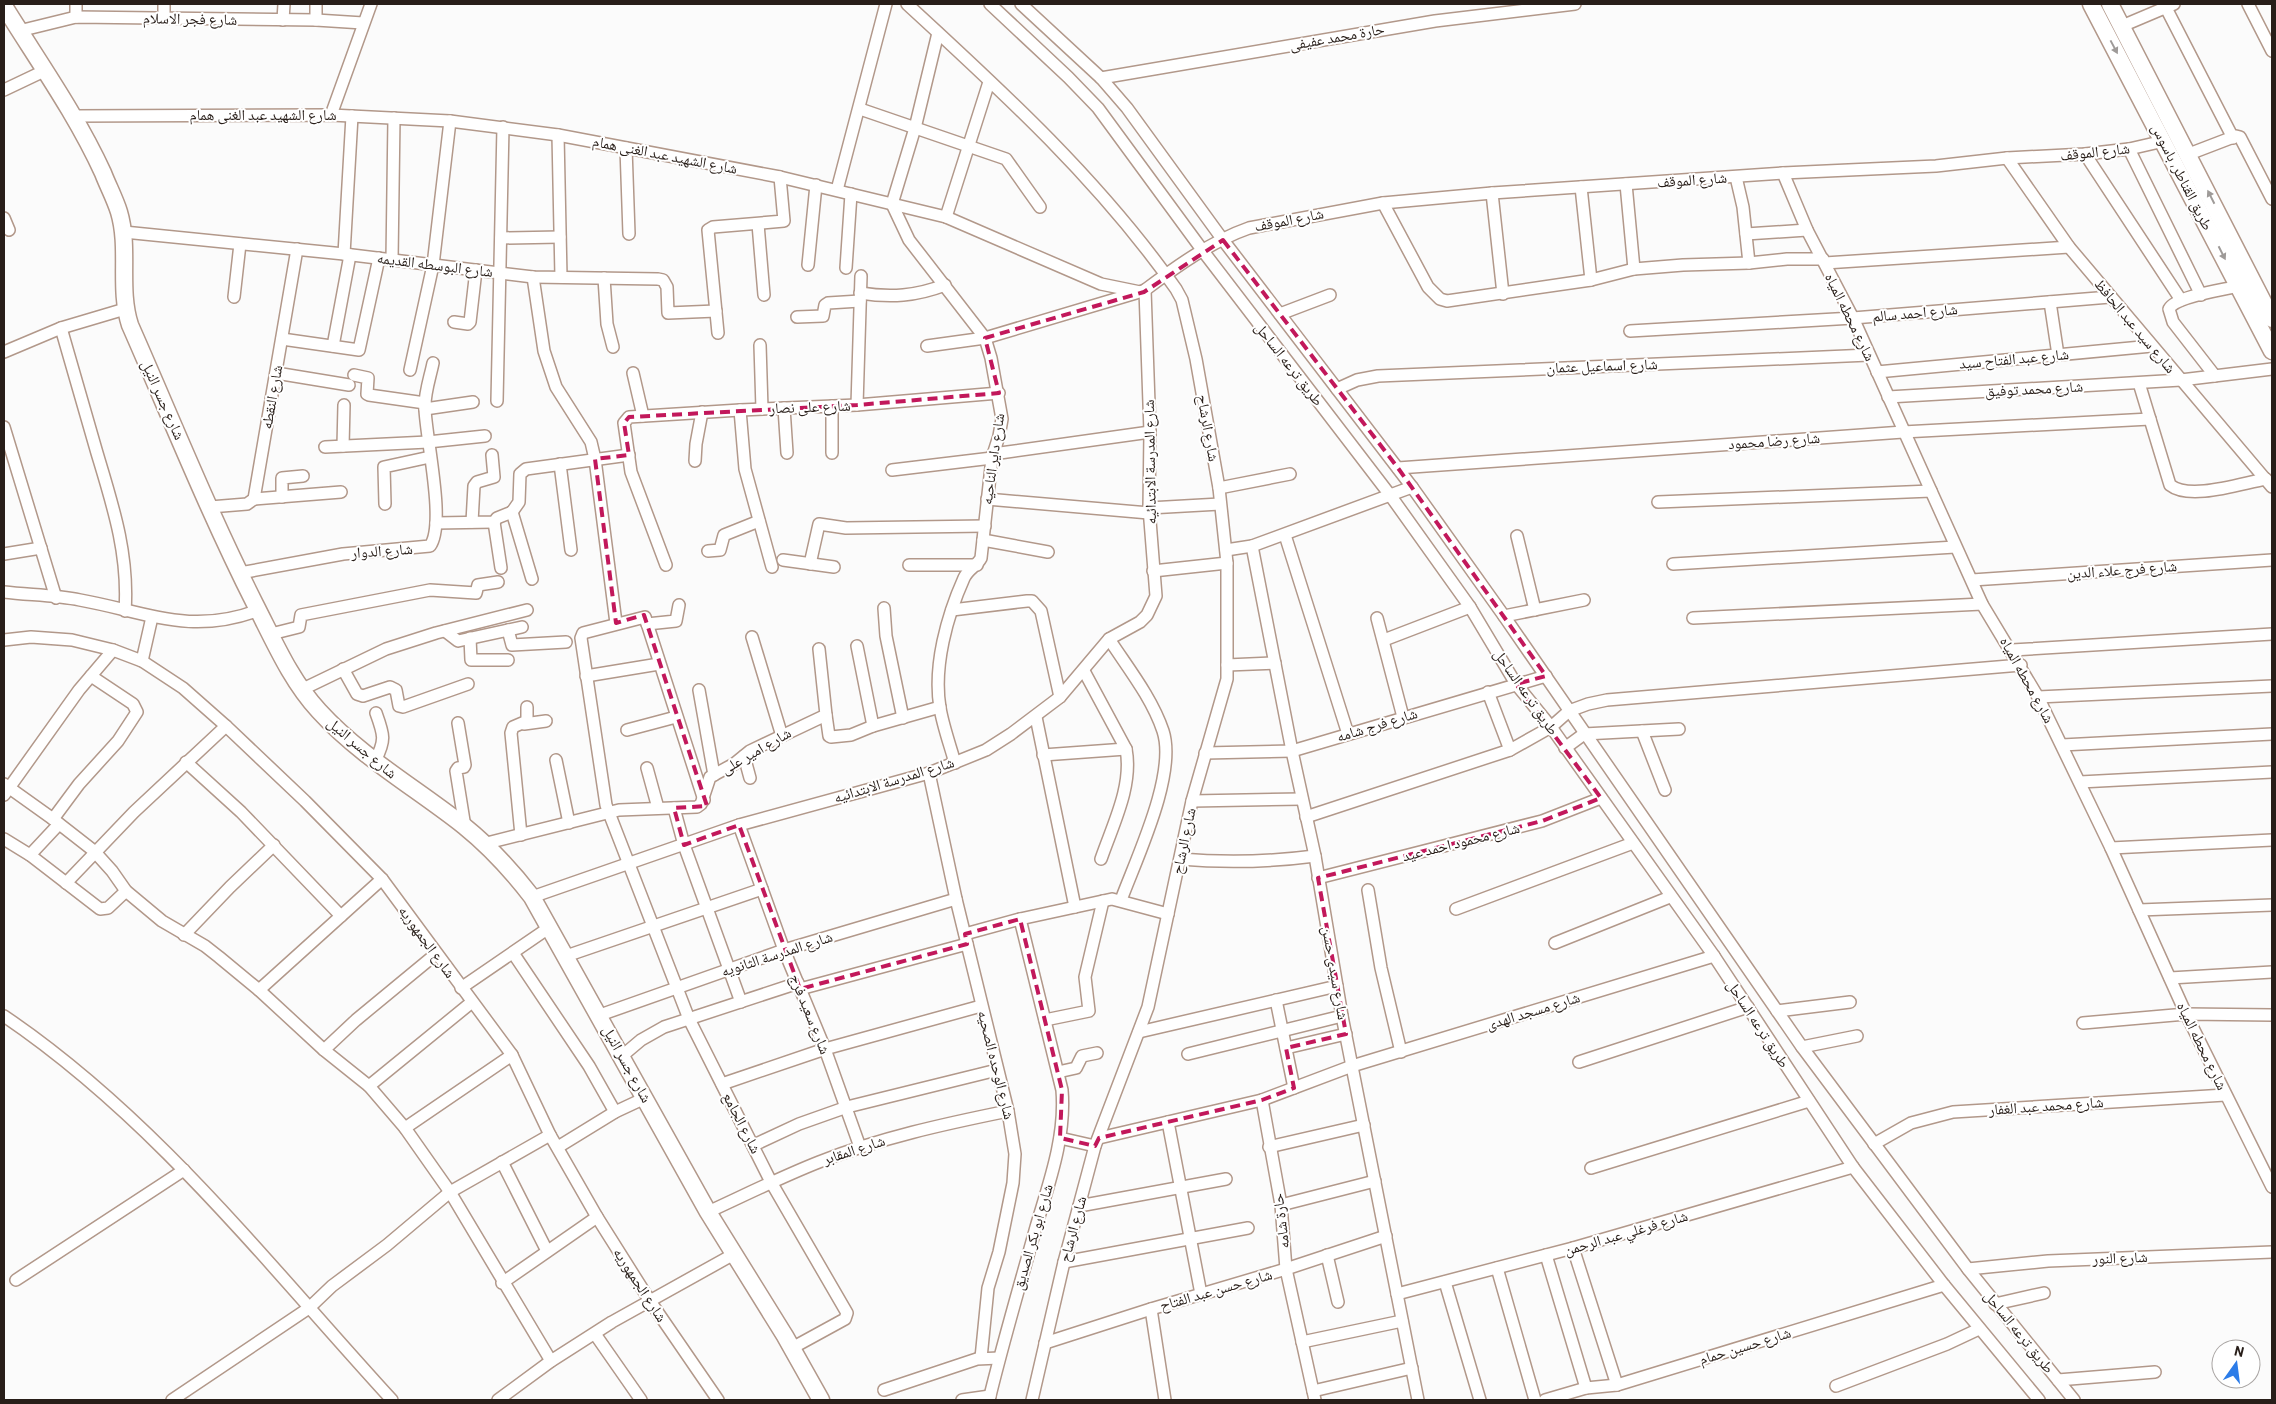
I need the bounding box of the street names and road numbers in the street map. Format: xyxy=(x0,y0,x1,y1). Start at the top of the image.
street label: شارع فجر الاسلام xyxy=(143,8,238,30)
street label: حارة محمد عفيفى xyxy=(1288,19,1387,55)
street label: شارع الشهيد عبد الغنى همام xyxy=(189,105,337,125)
street label: طريق القناطر, باسوس xyxy=(2146,120,2218,234)
street label: شارع الشهيد عبد الغنى همام xyxy=(591,131,739,179)
street label: شارع الموقف xyxy=(2059,138,2131,166)
street label: شارع الموقف xyxy=(1656,168,1728,192)
street label: شارع الموقف xyxy=(1253,203,1325,236)
street label: شارع البوسطه القديمه xyxy=(376,248,494,282)
street label: شارع محطه المياه xyxy=(1820,270,1880,365)
street label: شارع سيد عبد الحافظ xyxy=(2090,275,2180,378)
street label: شارع احمد سالم xyxy=(1871,299,1959,327)
street label: طريق ترعه الساحل xyxy=(1250,318,1328,410)
street label: شارع عبد الفتاح سيد xyxy=(1958,344,2070,374)
street label: شارع اسماعيل عثمان xyxy=(1546,354,1658,378)
street label: شارع جسر النيل xyxy=(136,357,190,443)
street label: شارع النقطه xyxy=(257,363,287,431)
street label: شارع محمد توفيق xyxy=(1984,376,2084,402)
street label: شارع الرشاح xyxy=(1192,393,1224,463)
street label: شارع على نصار xyxy=(768,396,851,418)
street label: شارع المدرسة الابتدائيه xyxy=(1139,399,1161,525)
street label: شارع داير الناحيه xyxy=(977,412,1009,506)
street label: شارع رضا محمود xyxy=(1727,428,1821,454)
street label: شارع الدوار xyxy=(349,539,414,563)
street label: شارع فرج علاء الدين xyxy=(2066,556,2178,584)
street label: شارع محطه المياه xyxy=(1995,633,2059,727)
street label: طريق ترعه الساحل xyxy=(1489,645,1563,739)
street label: شارع فرج شامه xyxy=(1334,703,1420,747)
street label: شارع جسر النيل xyxy=(323,713,401,783)
street label: شارع امير على xyxy=(717,723,795,779)
street label: شارع المدرسة الابتدائيه xyxy=(831,752,957,808)
street label: شارع الرشاح xyxy=(1167,806,1201,876)
street label: شارع محمود احمد عيد xyxy=(1400,818,1522,866)
street label: شارع الجمهوريه xyxy=(394,902,460,982)
street label: شارع سيدى حسن xyxy=(1317,925,1353,1021)
street label: شارع المدرسة الثانويه xyxy=(719,927,835,981)
street label: شارع سعيد فرج xyxy=(785,971,835,1057)
street label: طريق ترعه الساحل xyxy=(1722,976,1794,1072)
street label: شارع مسجد الهدى xyxy=(1484,987,1583,1035)
street label: شارع محطه المياه xyxy=(2172,999,2232,1094)
street label: شارع الوحده الصحيه xyxy=(973,1008,1019,1122)
street label: شارع جسر النيل xyxy=(598,1022,657,1106)
street label: شارع الجامع xyxy=(718,1089,766,1157)
street label: شارع محمد عبد الغفار xyxy=(1987,1092,2104,1120)
street label: شارع المقابر xyxy=(819,1131,888,1170)
street label: شارع ابو بكر الصديق xyxy=(1008,1181,1058,1292)
street label: حارة شامه xyxy=(1268,1192,1293,1250)
street label: شارع الرشاح xyxy=(1055,1194,1091,1264)
street label: شارع فرغلي عبد الرحمن xyxy=(1562,1206,1691,1262)
street label: شارع الجمهوريه xyxy=(608,1244,672,1326)
street label: شارع النور xyxy=(2091,1247,2148,1269)
street label: شارع حسن عبد الفتاح xyxy=(1157,1264,1275,1316)
street label: طريق ترعه الساحل xyxy=(1979,1286,2059,1378)
street label: شارع حسين حمام xyxy=(1697,1323,1793,1369)

